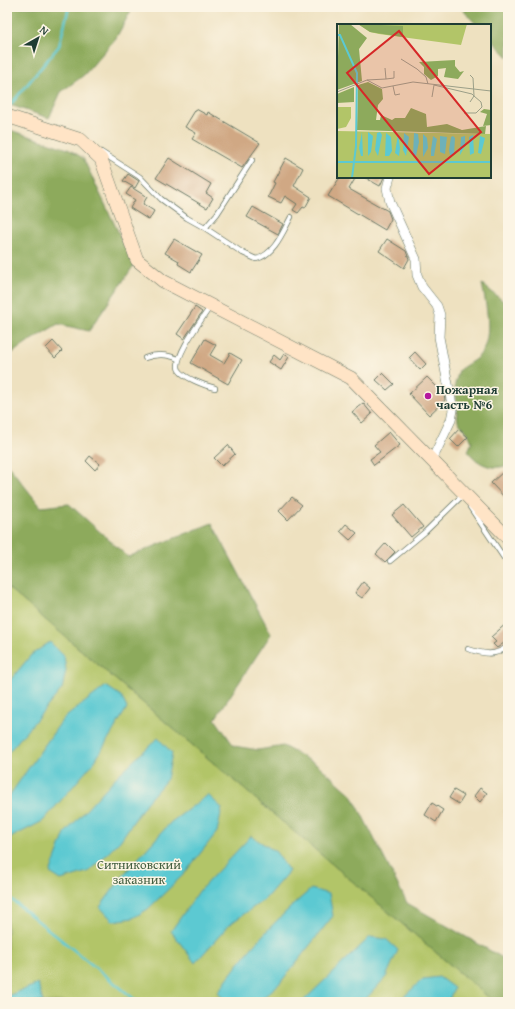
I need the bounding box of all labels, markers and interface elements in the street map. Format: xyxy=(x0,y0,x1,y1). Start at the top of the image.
north arrow xyxy=(18,18,58,58)
text: N xyxy=(36,22,53,39)
inset map xyxy=(337,24,491,178)
place label: Пожарная часть №6 xyxy=(436,380,498,414)
marker: Пожарная часть №6 xyxy=(423,391,433,401)
park label: Ситниковский заказник xyxy=(97,855,181,889)

